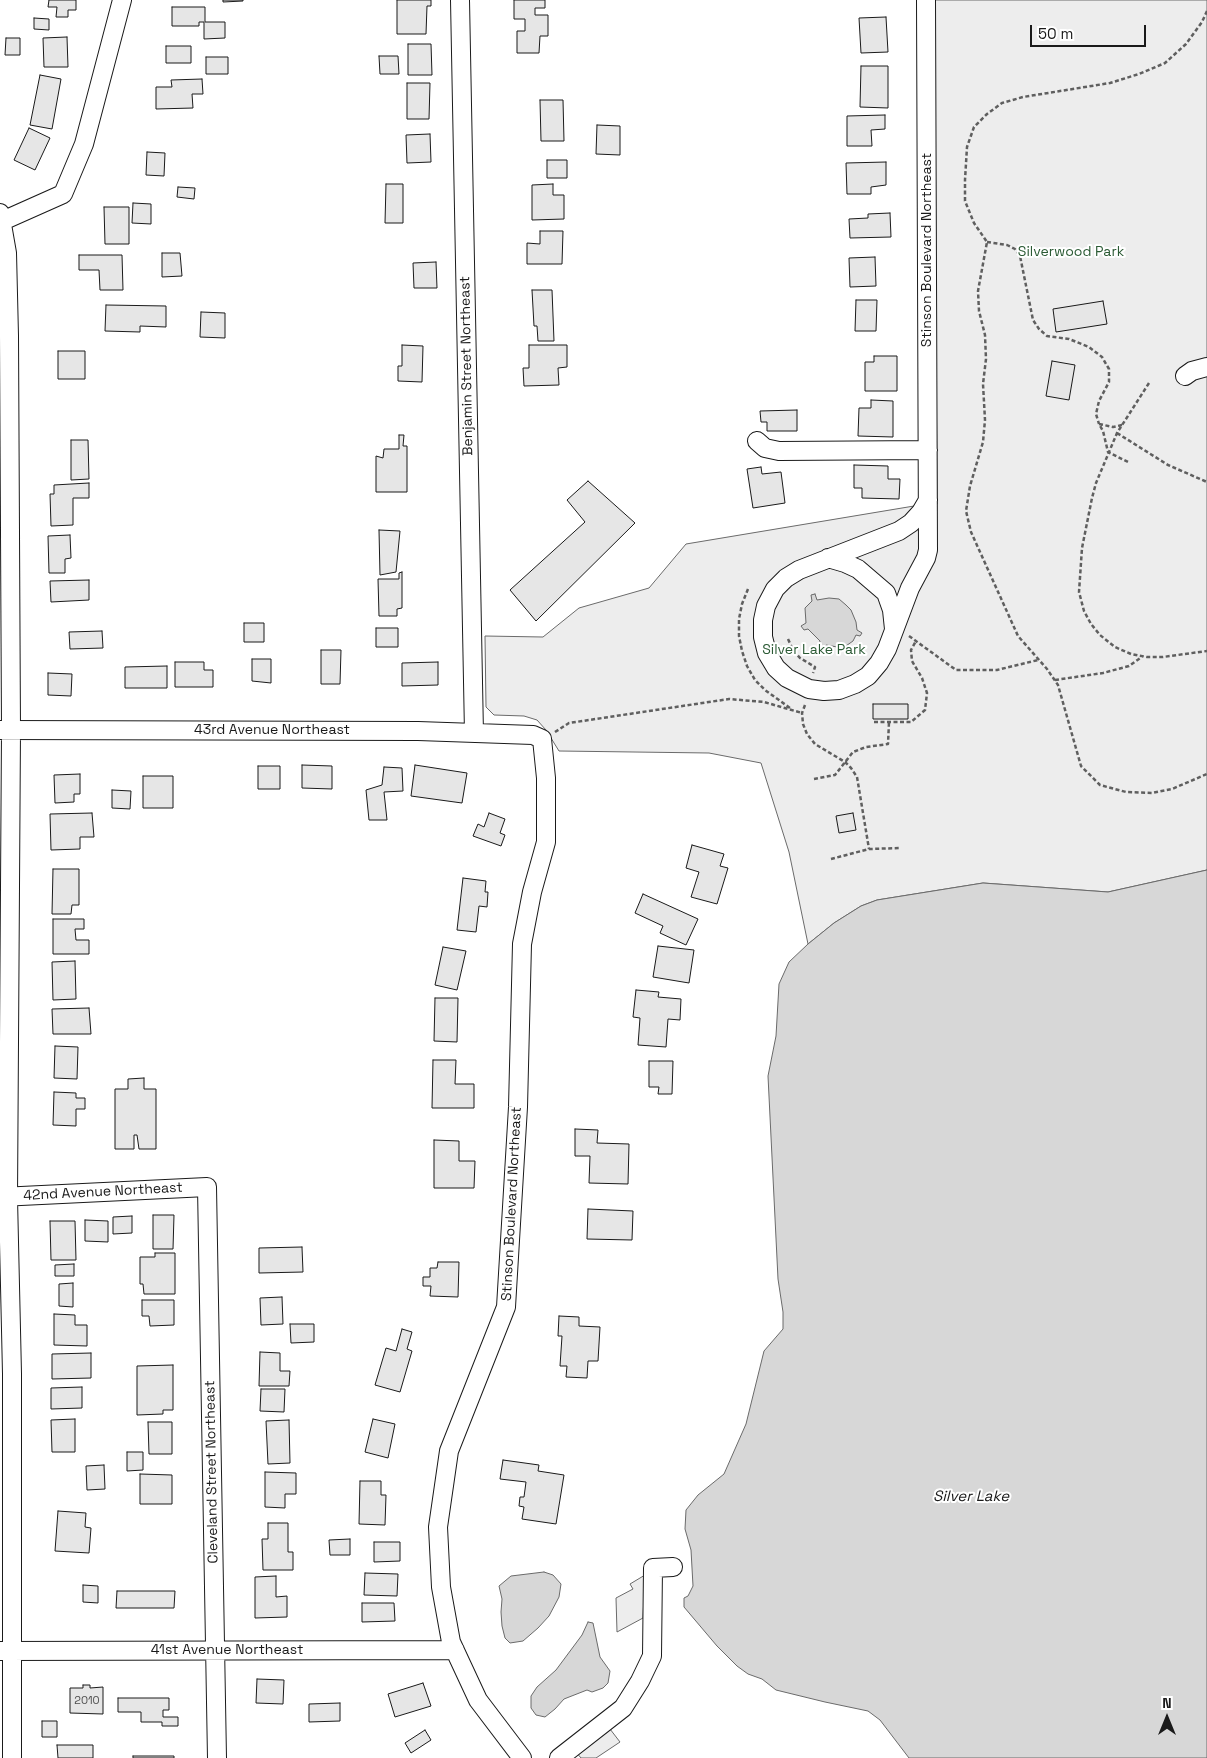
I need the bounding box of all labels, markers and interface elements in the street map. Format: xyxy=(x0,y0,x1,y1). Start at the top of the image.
scale bar xyxy=(1032,15,1148,47)
text: 50 m xyxy=(1038,24,1073,43)
street label: Stinson Boulevard Northeast xyxy=(919,153,935,347)
park label: Silverwood Park xyxy=(1018,244,1124,260)
street label: Benjamin Street Northeast xyxy=(457,276,477,456)
park label: Silver Lake Park xyxy=(762,642,866,658)
street label: 43rd Avenue Northeast xyxy=(194,722,350,738)
street label: Stinson Boulevard Northeast xyxy=(499,1107,525,1301)
street label: 42nd Avenue Northeast xyxy=(23,1179,183,1205)
street label: Cleveland Street Northeast xyxy=(202,1380,222,1564)
water label: Silver Lake xyxy=(933,1488,1009,1506)
street label: 41st Avenue Northeast xyxy=(151,1642,303,1658)
north arrow xyxy=(1142,1693,1192,1743)
house number: 2010 xyxy=(74,1694,100,1708)
text: N xyxy=(1162,1694,1172,1712)

